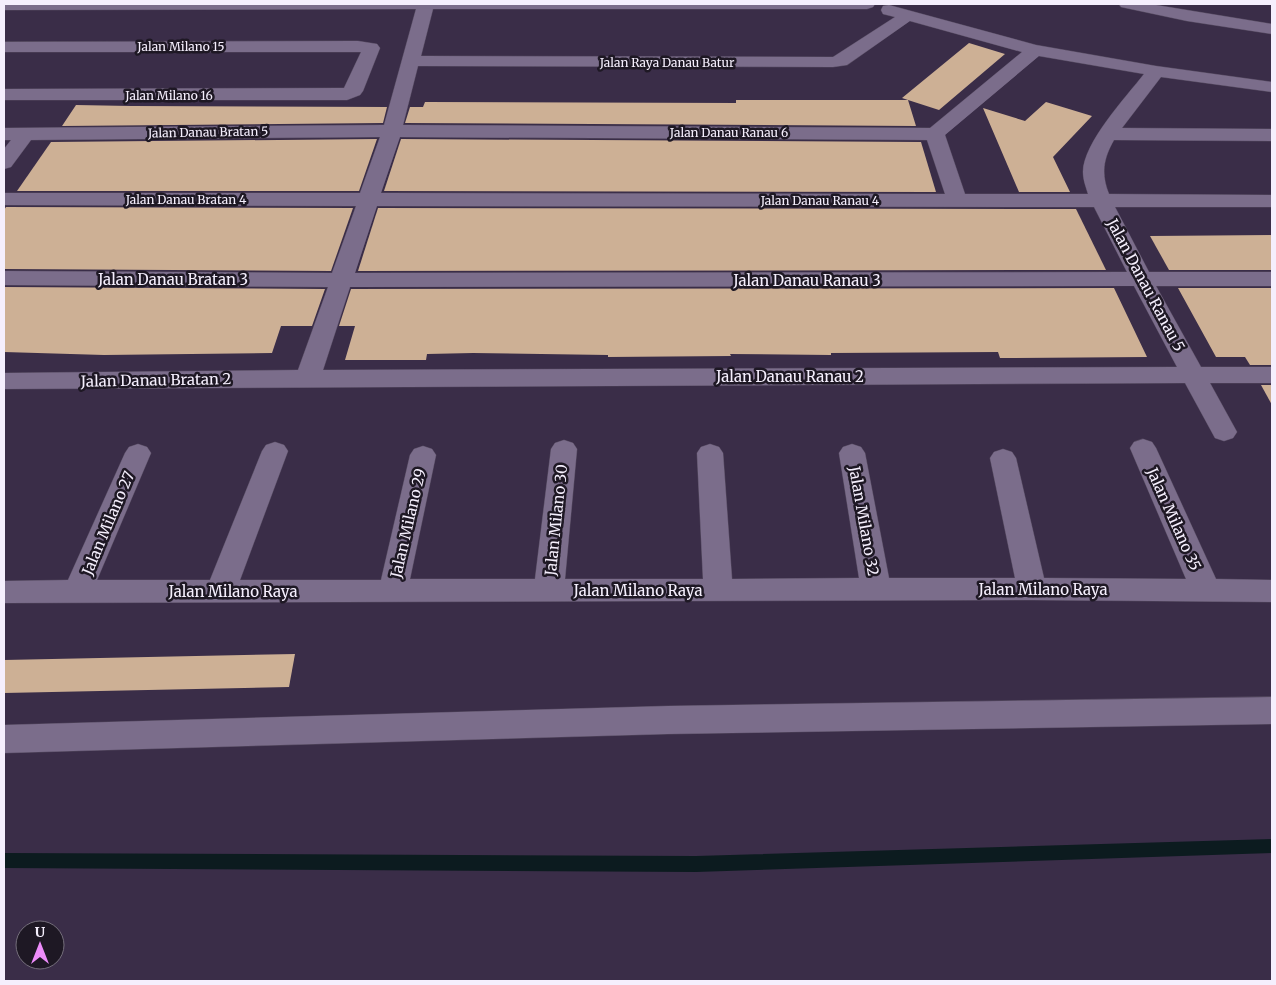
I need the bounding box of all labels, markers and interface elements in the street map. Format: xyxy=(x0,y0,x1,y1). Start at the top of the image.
street label: Jalan Milano 15 xyxy=(136,39,225,54)
street label: Jalan Raya Danau Batur xyxy=(599,55,735,70)
street label: Jalan Milano 16 xyxy=(124,88,213,103)
street label: Jalan Danau Bratan 5 xyxy=(147,123,268,141)
street label: Jalan Danau Ranau 6 xyxy=(669,125,788,140)
street label: Jalan Danau Bratan 4 xyxy=(125,192,247,207)
street label: Jalan Danau Ranau 4 xyxy=(760,193,880,208)
street label: Jalan Danau Ranau 5 xyxy=(1102,214,1189,355)
street label: Jalan Danau Bratan 3 xyxy=(97,270,248,289)
street label: Jalan Danau Ranau 3 xyxy=(732,271,881,290)
street label: Jalan Danau Ranau 2 xyxy=(715,367,864,386)
street label: Jalan Danau Bratan 2 xyxy=(80,369,231,391)
street label: Jalan Milano 30 xyxy=(541,463,571,578)
street label: Jalan Milano 32 xyxy=(845,464,883,577)
street label: Jalan Milano 35 xyxy=(1142,464,1205,573)
street label: Jalan Milano 29 xyxy=(386,466,430,581)
street label: Jalan Milano 27 xyxy=(77,468,139,579)
street label: Jalan Milano Raya xyxy=(978,580,1107,599)
street label: Jalan Milano Raya xyxy=(573,581,702,600)
street label: Jalan Milano Raya xyxy=(168,582,297,601)
north arrow xyxy=(15,920,65,970)
text: U xyxy=(35,923,46,941)

